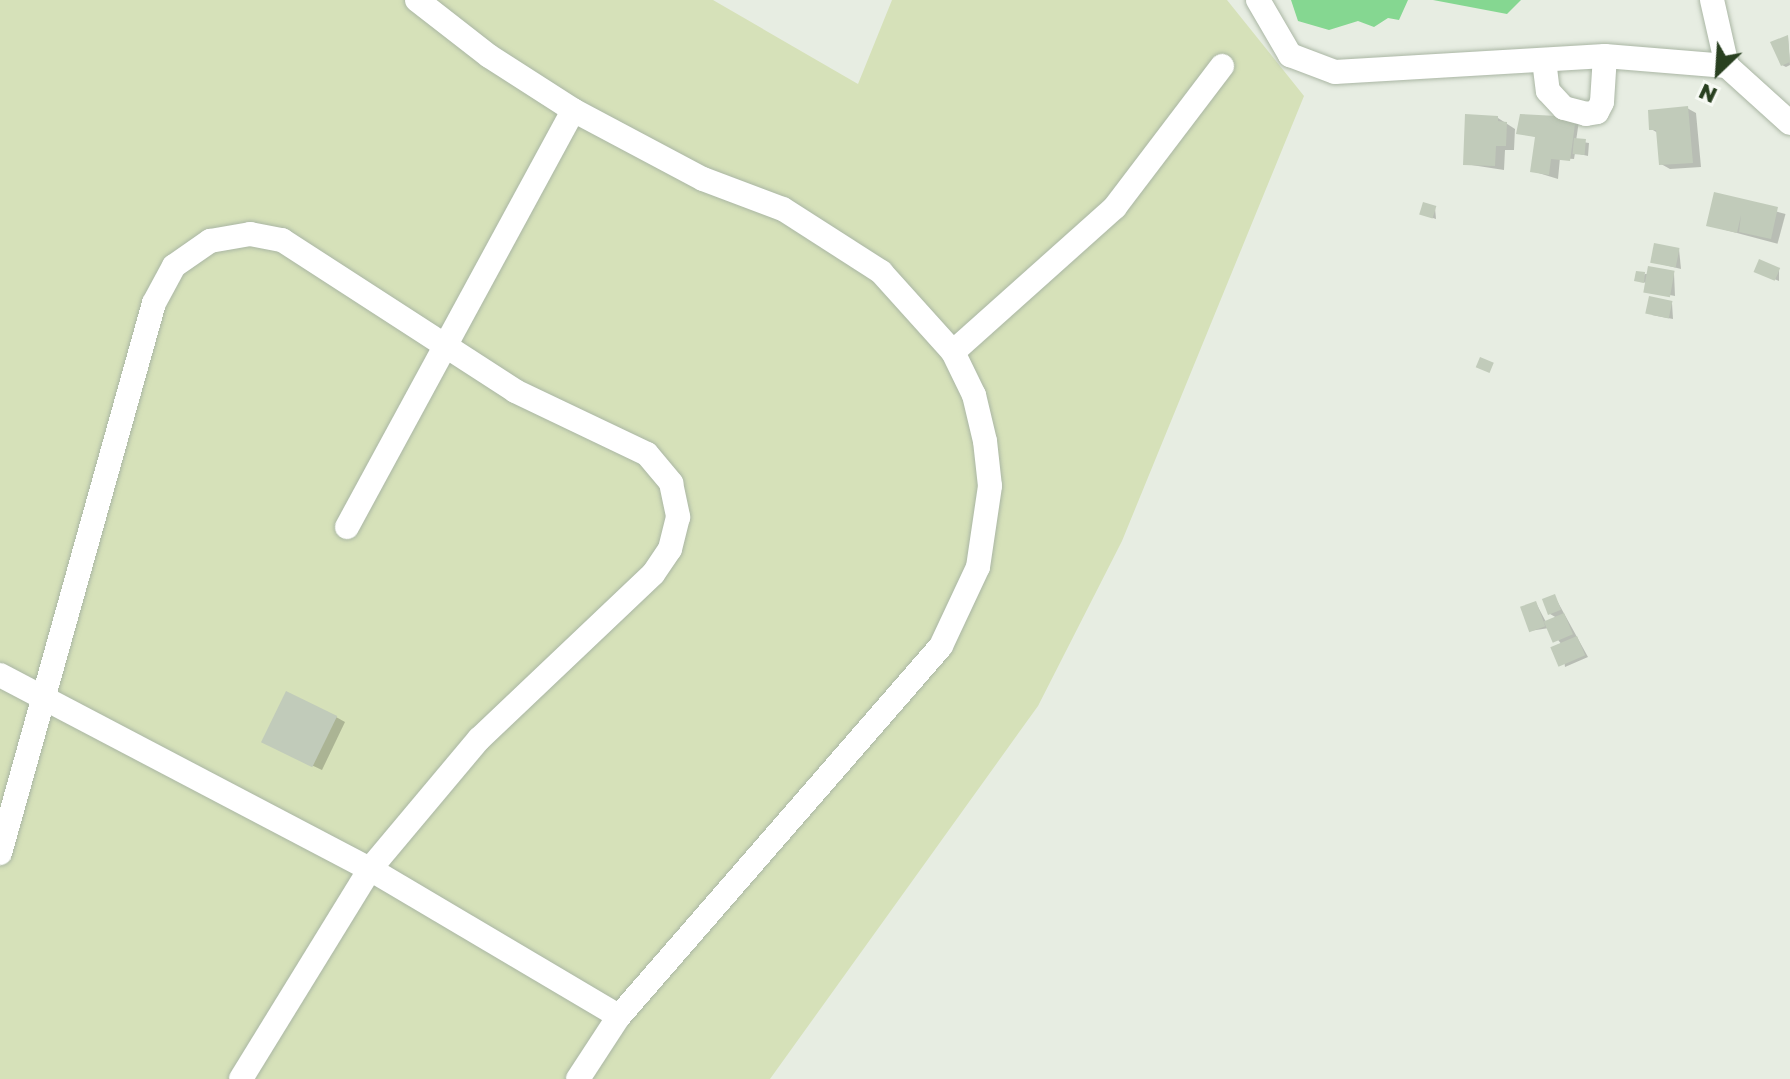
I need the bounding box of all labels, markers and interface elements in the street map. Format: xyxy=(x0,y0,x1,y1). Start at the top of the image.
north arrow xyxy=(1678,32,1758,112)
text: N xyxy=(1694,78,1721,110)

